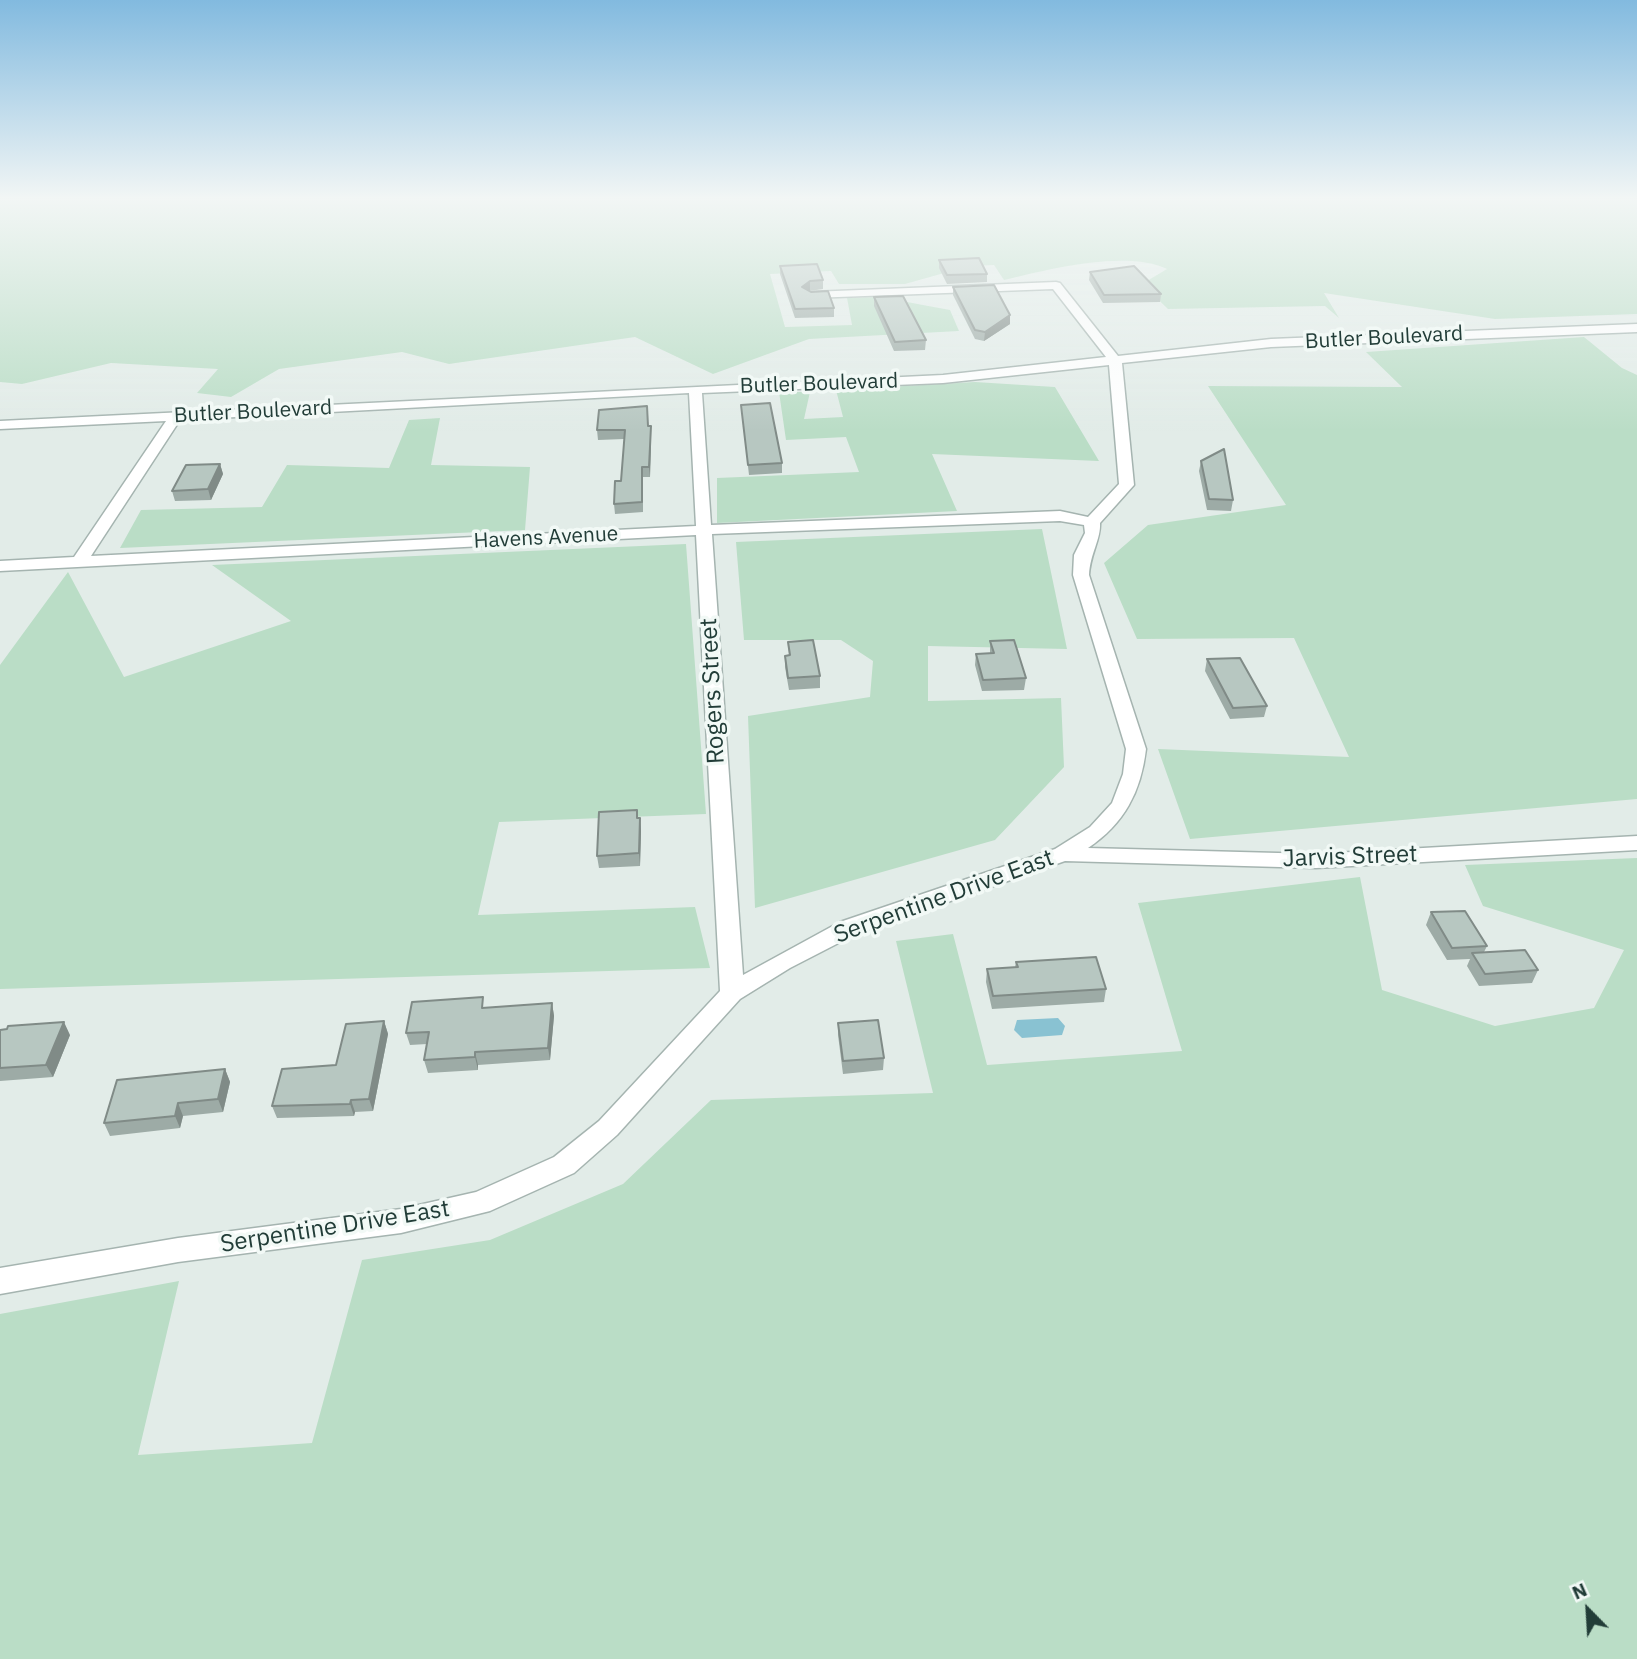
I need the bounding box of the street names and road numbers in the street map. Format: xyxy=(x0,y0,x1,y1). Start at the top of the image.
street label: Butler Boulevard xyxy=(1304,321,1464,355)
street label: Butler Boulevard xyxy=(739,369,899,399)
street label: Butler Boulevard xyxy=(173,395,333,429)
street label: Havens Avenue xyxy=(473,522,619,554)
street label: Rogers Street xyxy=(695,617,731,765)
street label: Jarvis Street xyxy=(1282,840,1418,874)
street label: Serpentine Drive East xyxy=(830,844,1058,950)
street label: Serpentine Drive East xyxy=(218,1195,452,1259)

